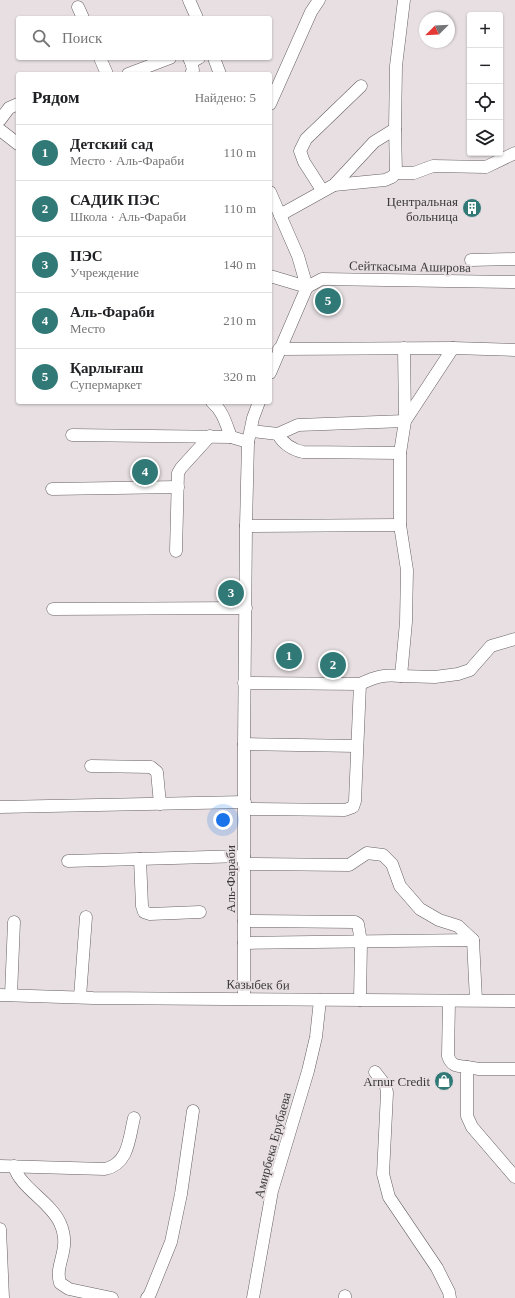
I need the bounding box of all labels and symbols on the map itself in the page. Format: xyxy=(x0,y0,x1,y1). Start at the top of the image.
north arrow xyxy=(419,12,455,48)
place label: Центральная больница xyxy=(387,194,458,224)
building icon: Центральная больница xyxy=(461,197,483,219)
street label: Сейткасыма Аширова xyxy=(349,258,471,275)
pin: 5 xyxy=(315,286,341,316)
pin: 4 xyxy=(132,457,158,487)
pin: 3 xyxy=(218,578,244,608)
pin: 1 xyxy=(276,641,302,671)
pin: 2 xyxy=(320,650,346,680)
your location xyxy=(213,810,233,830)
street label: Аль-Фараби xyxy=(223,845,238,913)
street label: Казыбек би xyxy=(226,976,290,993)
shop icon: Arnur Credit xyxy=(433,1070,455,1092)
place label: Arnur Credit xyxy=(363,1074,430,1089)
street label: Амирбека Ерубаева xyxy=(251,1090,294,1200)

